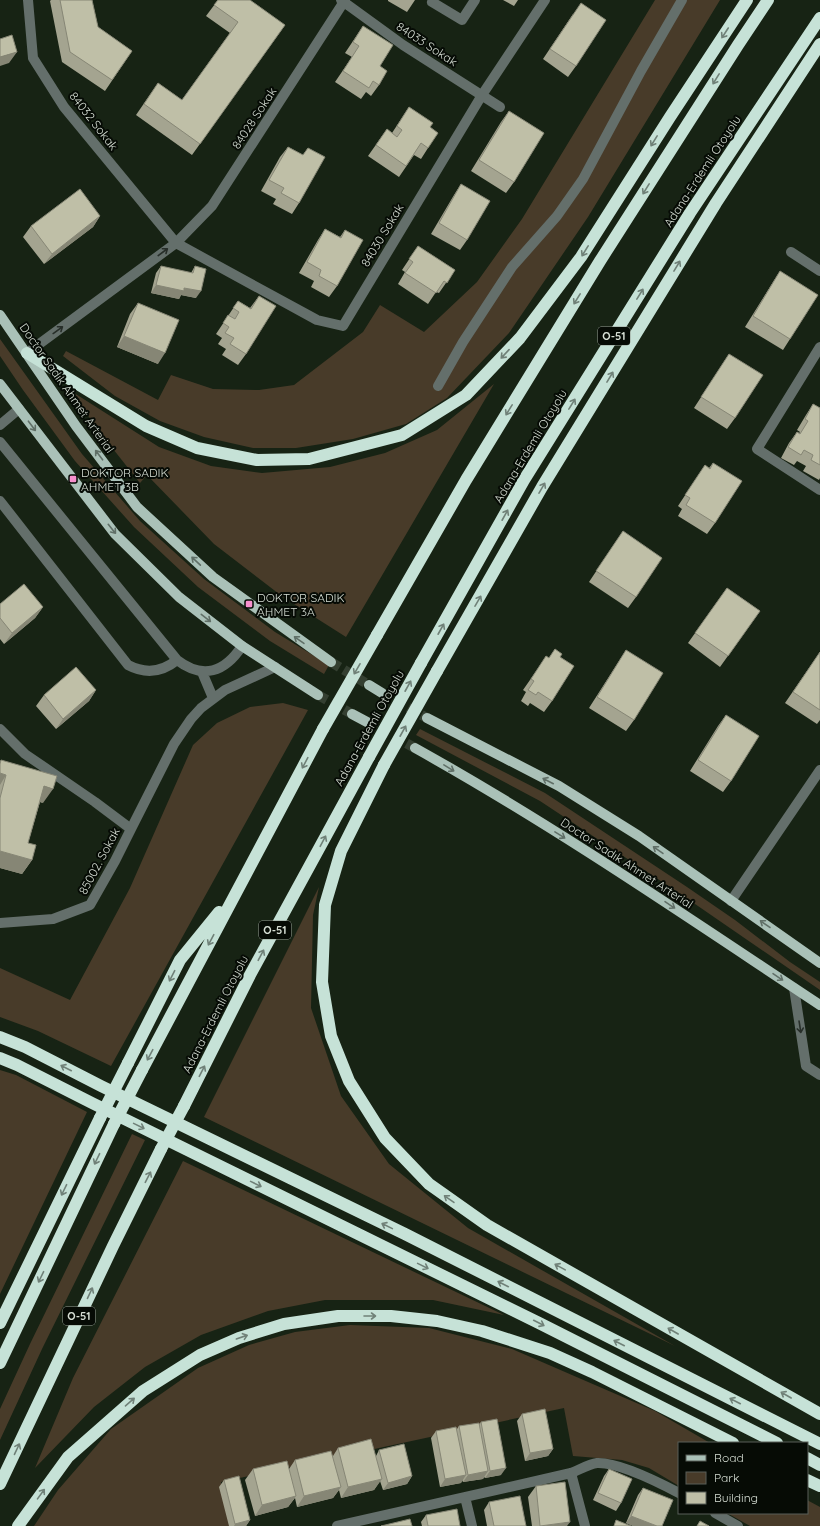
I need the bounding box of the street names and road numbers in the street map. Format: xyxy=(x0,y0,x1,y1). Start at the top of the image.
street label: 84033 Sokak xyxy=(394,19,460,69)
street label: 84028 Sokak xyxy=(229,84,279,152)
street label: 84032 Sokak xyxy=(66,89,122,153)
street label: Adana-Erdemli Otoyolu xyxy=(660,112,744,230)
street label: 84030 Sokak xyxy=(357,201,407,269)
street label: Doctor Sadık Ahmet Arterial xyxy=(16,320,118,456)
road number: O-51 xyxy=(598,327,630,345)
street label: Adana-Erdemli Otoyolu xyxy=(490,386,570,506)
street label: Adana-Erdemli Otoyolu xyxy=(331,668,407,788)
street label: Doctor Sadık Ahmet Arterial xyxy=(558,815,696,911)
street label: 85002. Sokak xyxy=(75,825,123,897)
road number: O-51 xyxy=(259,921,291,939)
street label: Adana-Erdemli Otoyolu xyxy=(179,953,251,1075)
road number: O-51 xyxy=(63,1307,95,1325)

